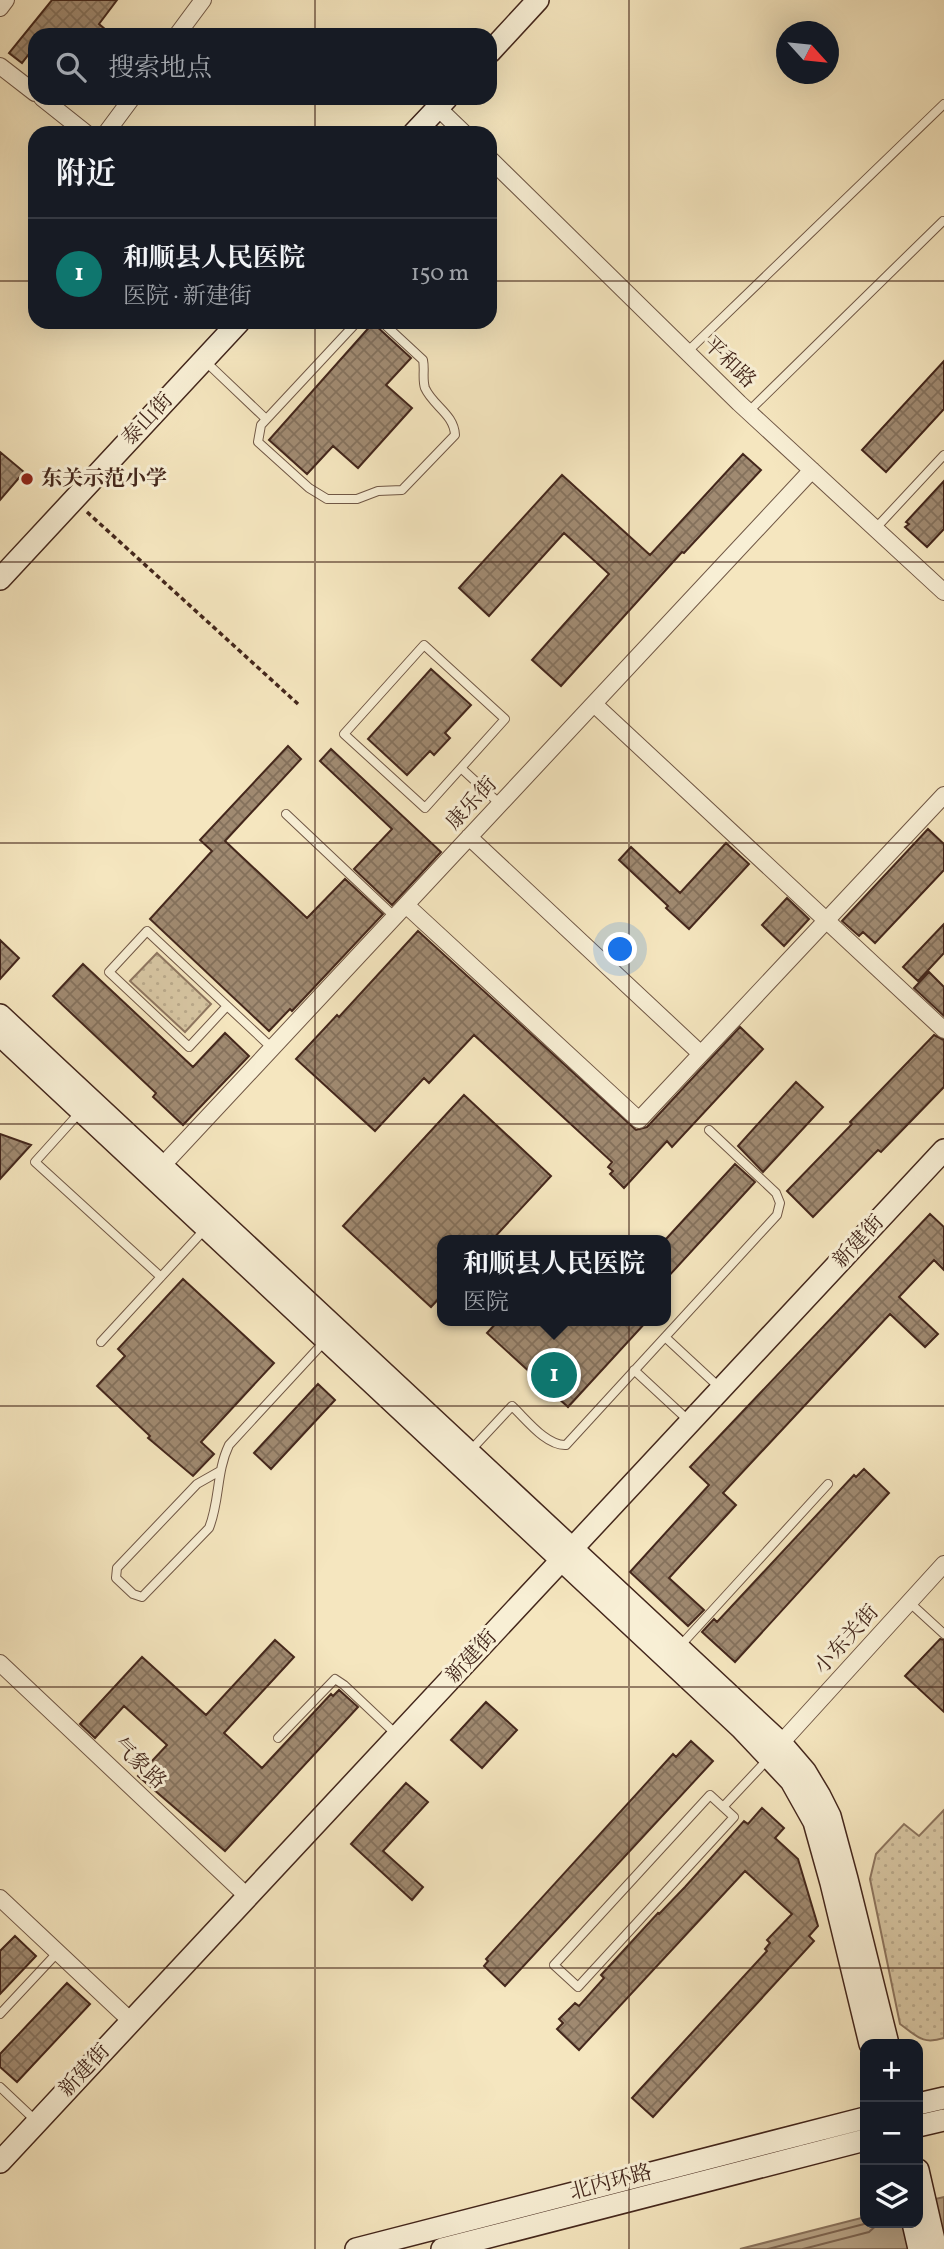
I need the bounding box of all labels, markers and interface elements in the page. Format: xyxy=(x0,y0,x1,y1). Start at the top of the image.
north arrow xyxy=(776,21,839,84)
search box xyxy=(28,28,497,105)
icon: search xyxy=(52,48,90,86)
text: 搜索地点 xyxy=(108,51,212,87)
text: 附近 xyxy=(56,154,116,196)
text: 和顺县人民医院 xyxy=(123,241,305,277)
text: 1 xyxy=(74,258,84,290)
text: 150 m xyxy=(411,258,469,290)
text: 医院 · 新建街 xyxy=(123,281,252,313)
street label: 平和路 xyxy=(696,331,762,395)
street label: 泰山街 xyxy=(116,387,180,453)
place label: 东关示范小学 xyxy=(41,465,167,494)
marker: 东关示范小学 xyxy=(19,471,35,487)
street label: 康乐街 xyxy=(440,771,504,837)
your location xyxy=(603,932,637,966)
street label: 新建街 xyxy=(827,1209,891,1275)
popup xyxy=(437,1235,671,1326)
text: 和顺县人民医院 xyxy=(463,1247,645,1283)
text: 医院 xyxy=(463,1287,509,1319)
pin: 1 xyxy=(531,1349,577,1401)
street label: 小东关街 xyxy=(808,1599,886,1681)
street label: 新建街 xyxy=(440,1624,504,1690)
street label: 气象路 xyxy=(106,1732,172,1796)
street label: 新建街 xyxy=(53,2038,117,2104)
map controls xyxy=(860,2039,923,2228)
button: + xyxy=(860,2039,923,2102)
button: − xyxy=(860,2102,923,2165)
street label: 北内环路 xyxy=(567,2158,655,2208)
button: layers xyxy=(860,2165,923,2228)

